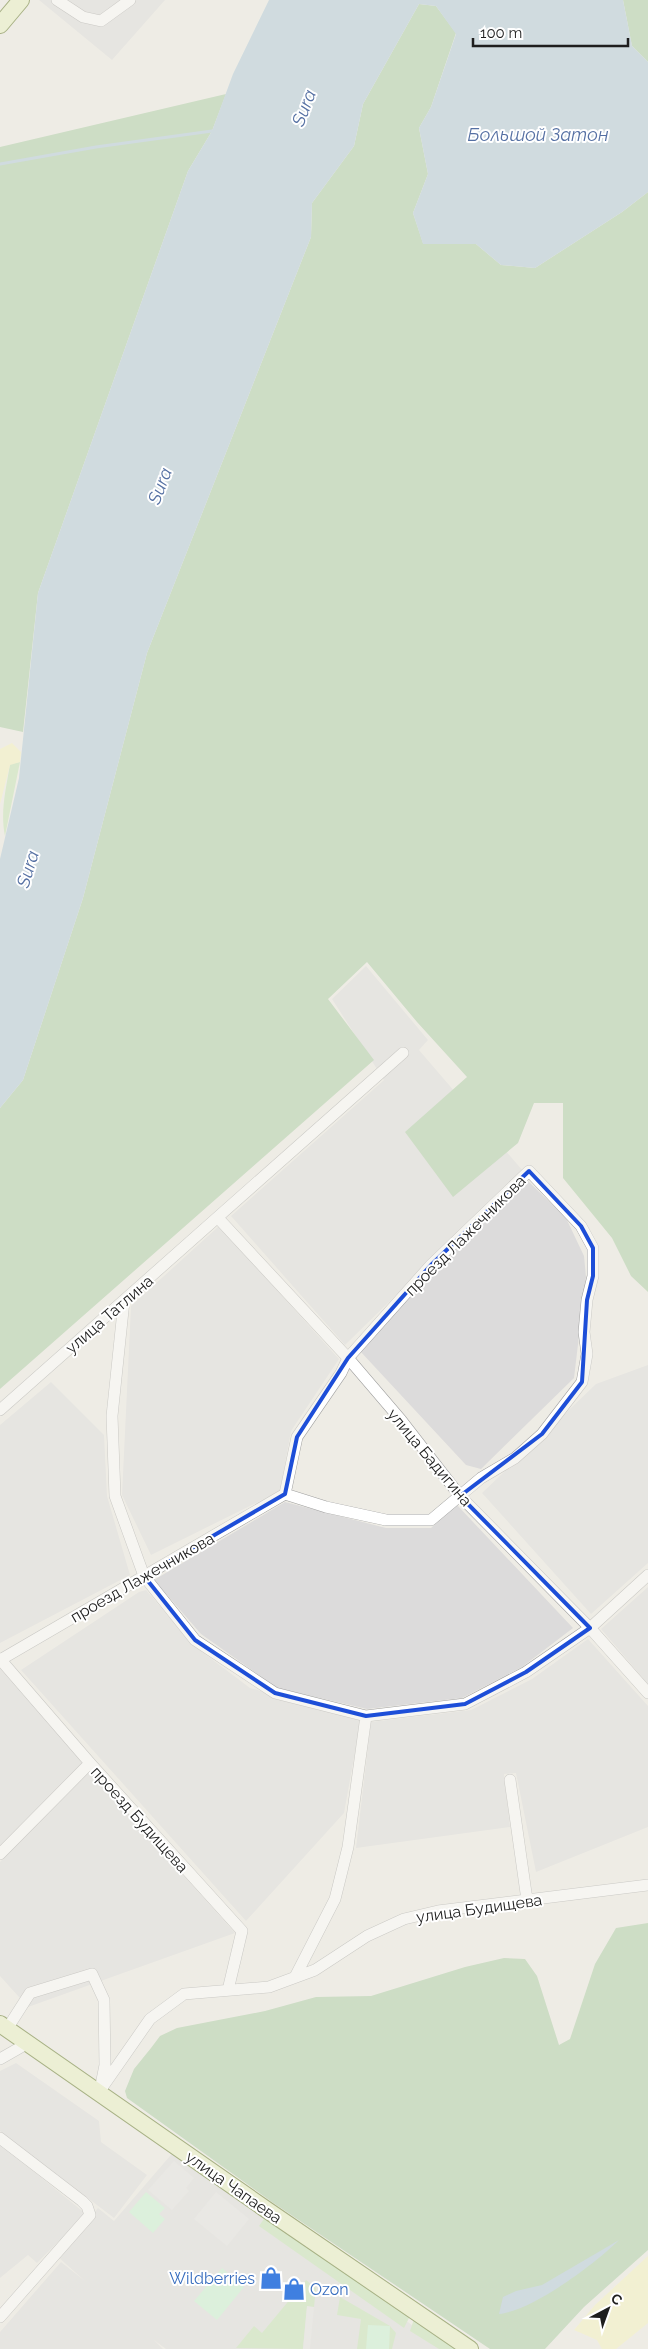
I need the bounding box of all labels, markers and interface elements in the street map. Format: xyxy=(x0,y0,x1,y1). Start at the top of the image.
scale bar xyxy=(473,15,628,47)
text: 100 m xyxy=(480,24,522,42)
water label: Sura xyxy=(287,86,320,130)
water label: Большой Затон xyxy=(468,124,609,145)
water label: Sura xyxy=(143,464,176,508)
water label: Sura xyxy=(12,848,43,891)
street label: проезд Лажечникова xyxy=(401,1171,530,1300)
street label: улица Татлина xyxy=(62,1271,157,1358)
street label: улица Бадигина xyxy=(383,1405,476,1510)
street label: проезд Лажечникова xyxy=(67,1529,217,1626)
street label: проезд Будищева xyxy=(87,1762,192,1876)
street label: улица Будищева xyxy=(415,1890,543,1927)
street label: улица Чапаева xyxy=(182,2147,285,2228)
shop icon: Wildberries xyxy=(258,2265,284,2291)
place label: Wildberries xyxy=(169,2269,255,2288)
shop icon: Ozon xyxy=(281,2276,307,2302)
place label: Ozon xyxy=(310,2280,349,2299)
north arrow xyxy=(583,2284,633,2334)
text: С xyxy=(608,2290,626,2309)

